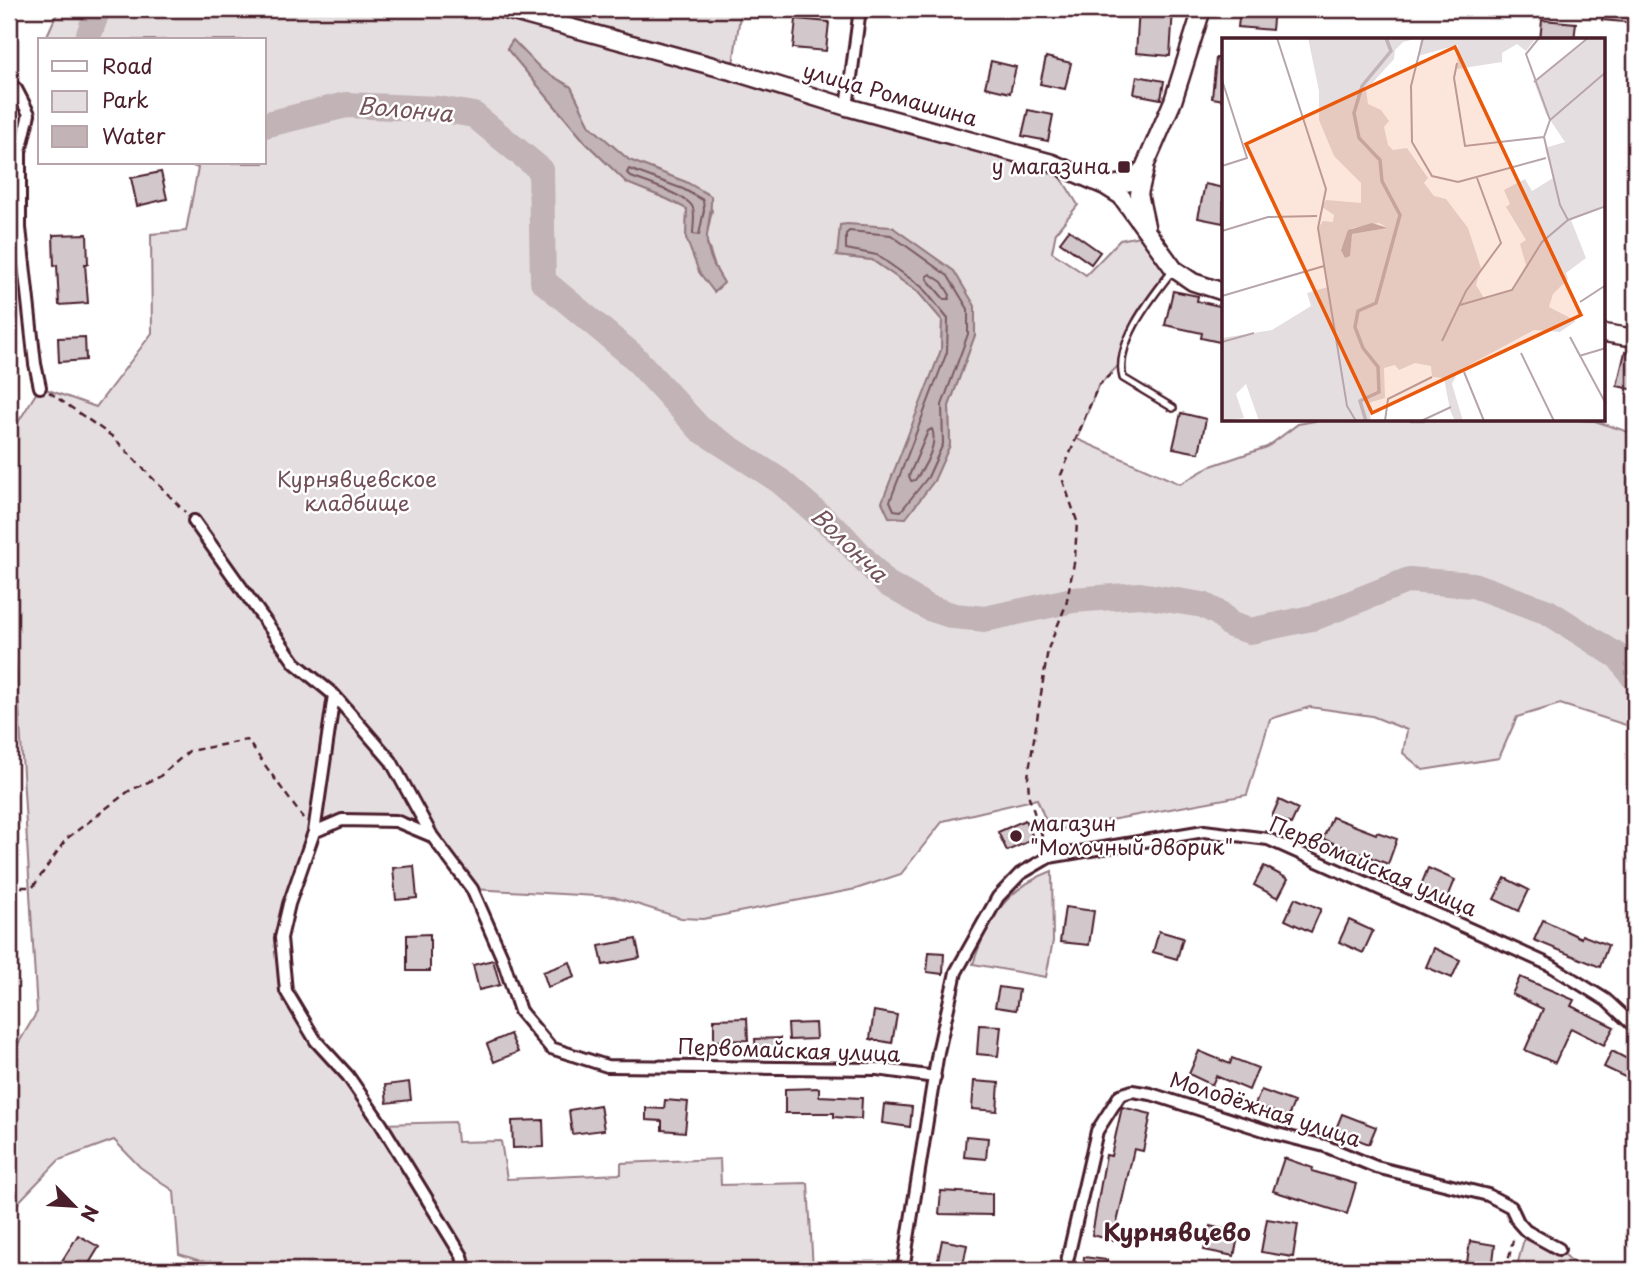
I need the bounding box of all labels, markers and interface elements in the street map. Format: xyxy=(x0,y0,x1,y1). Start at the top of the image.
legend xyxy=(38,38,266,164)
inset map xyxy=(1222,38,1606,422)
text: Road xyxy=(102,49,153,81)
street label: улица Ромашина xyxy=(800,53,982,133)
text: Park xyxy=(102,83,149,115)
water label: Волонча xyxy=(356,87,455,130)
text: Water xyxy=(102,119,166,151)
place label: у магазина xyxy=(991,149,1111,181)
marker: у магазина xyxy=(1116,159,1132,175)
park label: Курнявцевское кладбище xyxy=(277,462,437,518)
water label: Волонча xyxy=(804,498,897,590)
place label: магазин "Молочный дворик" xyxy=(1030,806,1233,862)
street label: Первомайская улица xyxy=(1265,807,1483,924)
marker: магазин "Молочный дворик" xyxy=(1008,828,1024,844)
street label: Первомайская улица xyxy=(677,1029,902,1069)
street label: Молодёжная улица xyxy=(1166,1062,1366,1154)
north arrow xyxy=(38,1170,108,1240)
text: N xyxy=(74,1201,106,1226)
district label: Курнявцево xyxy=(1103,1213,1251,1249)

